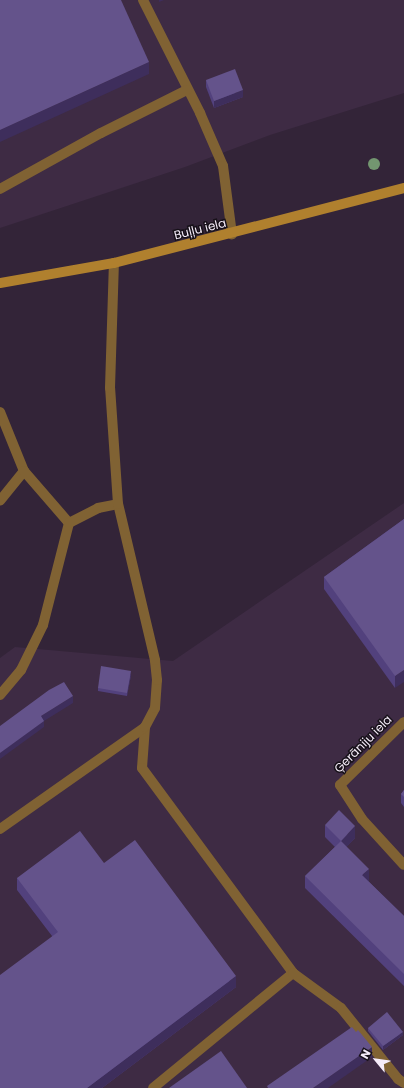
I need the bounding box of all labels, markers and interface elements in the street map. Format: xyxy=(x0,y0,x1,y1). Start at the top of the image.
street label: Buļļu iela xyxy=(172,216,228,242)
street label: Ģerāniju iela xyxy=(331,712,395,776)
north arrow xyxy=(356,1040,396,1080)
text: N xyxy=(357,1047,375,1062)

